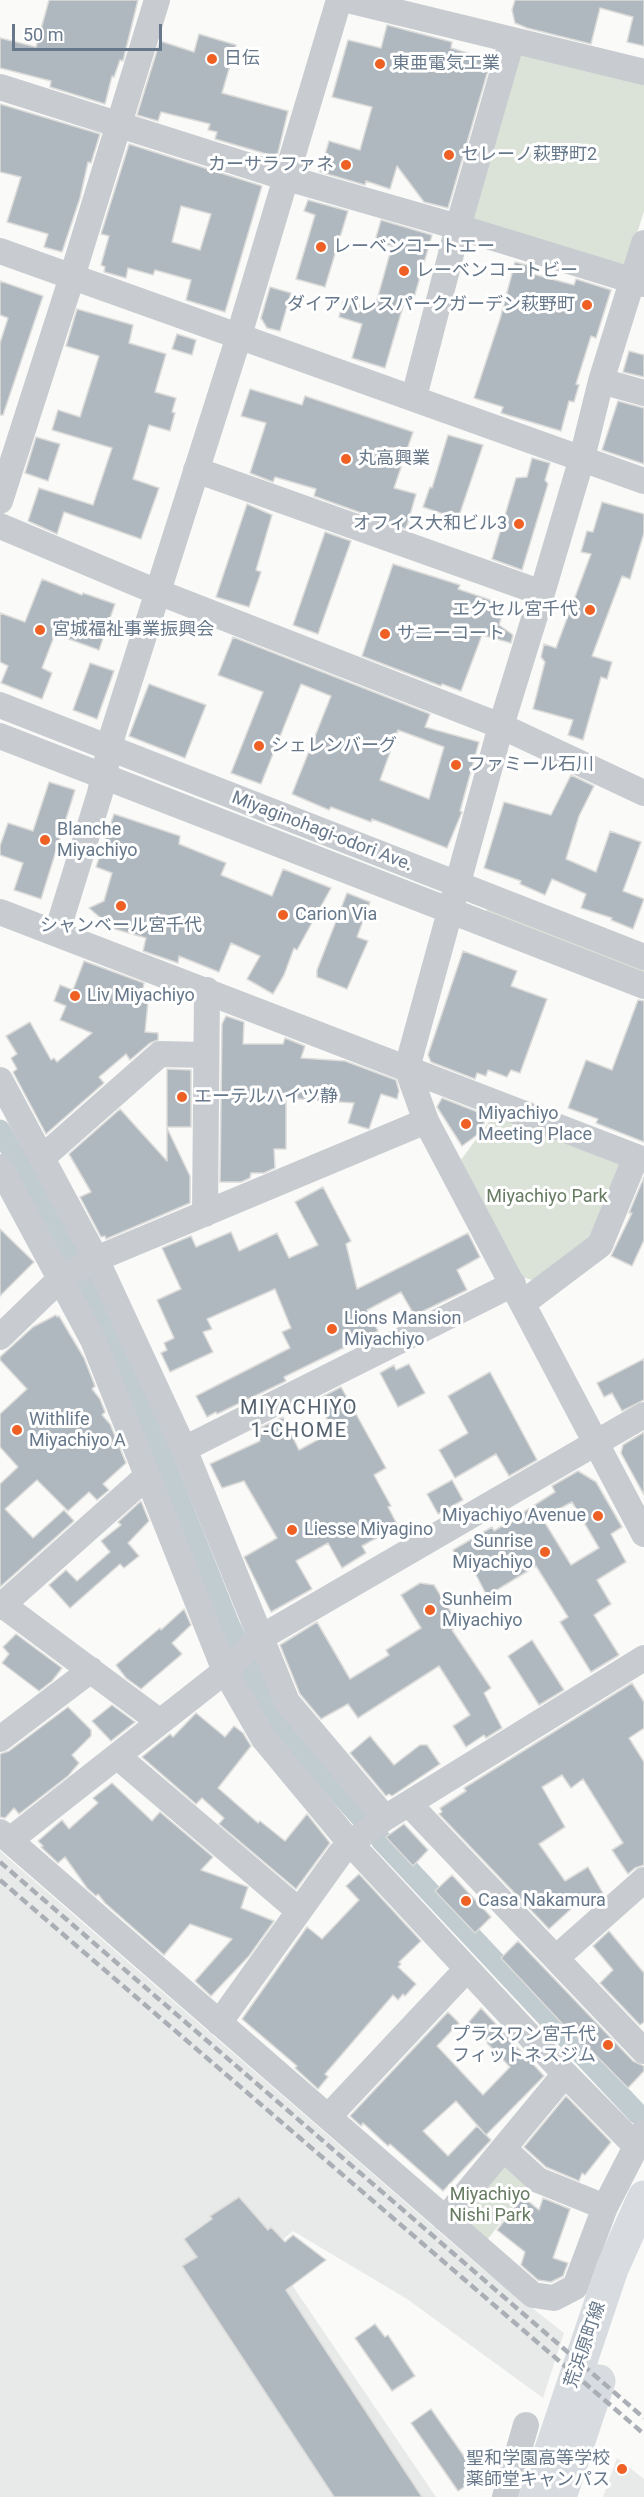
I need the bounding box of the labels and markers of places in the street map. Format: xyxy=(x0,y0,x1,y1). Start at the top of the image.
place label: 日伝 xyxy=(224,48,260,70)
marker: 日伝 xyxy=(205,52,219,66)
place label: 東亜電気工業 xyxy=(392,53,500,75)
marker: 東亜電気工業 xyxy=(373,57,387,71)
place label: セレーノ萩野町2 xyxy=(461,144,597,166)
marker: セレーノ萩野町2 xyxy=(442,148,456,162)
place label: カーサラファネ xyxy=(208,154,334,176)
marker: カーサラファネ xyxy=(339,158,353,172)
place label: レーベンコートエー xyxy=(333,236,495,258)
marker: レーベンコートエー xyxy=(314,240,328,254)
place label: レーベンコートビー xyxy=(416,260,578,282)
marker: レーベンコートビー xyxy=(397,264,411,278)
place label: ダイアパレスパークガーデン萩野町 xyxy=(287,294,575,316)
marker: ダイアパレスパークガーデン萩野町 xyxy=(580,298,594,312)
place label: 丸高興業 xyxy=(358,448,430,470)
marker: 丸高興業 xyxy=(339,452,353,466)
place label: オフィス大和ビル3 xyxy=(353,513,507,535)
marker: オフィス大和ビル3 xyxy=(512,517,526,531)
place label: エクセル宮千代 xyxy=(452,599,578,621)
marker: エクセル宮千代 xyxy=(583,603,597,617)
place label: 宮城福祉事業振興会 xyxy=(52,619,214,641)
marker: 宮城福祉事業振興会 xyxy=(33,623,47,637)
place label: サニーコート xyxy=(397,623,505,645)
marker: サニーコート xyxy=(378,627,392,641)
place label: シェレンバーグ xyxy=(271,735,397,757)
marker: シェレンバーグ xyxy=(252,739,266,753)
place label: ファミール石川 xyxy=(468,754,594,776)
marker: ファミール石川 xyxy=(449,758,463,772)
place label: Blanche Miyachiyo xyxy=(57,819,138,862)
marker: Blanche Miyachiyo xyxy=(38,833,52,847)
marker: シャンベール宮千代 xyxy=(114,899,128,913)
place label: Carion Via xyxy=(295,904,377,926)
marker: Carion Via xyxy=(276,908,290,922)
place label: シャンベール宮千代 xyxy=(40,915,202,937)
place label: Liv Miyachiyo xyxy=(87,985,195,1007)
marker: Liv Miyachiyo xyxy=(68,989,82,1003)
place label: エーテルハイツ静 xyxy=(194,1086,338,1108)
marker: エーテルハイツ静 xyxy=(175,1090,189,1104)
place label: Miyachiyo Meeting Place xyxy=(478,1103,592,1146)
marker: Miyachiyo Meeting Place xyxy=(459,1117,473,1131)
place label: Lions Mansion Miyachiyo xyxy=(344,1308,461,1350)
marker: Lions Mansion Miyachiyo xyxy=(325,1322,339,1336)
place label: Withlife Miyachiyo A xyxy=(29,1409,126,1452)
marker: Withlife Miyachiyo A xyxy=(10,1423,24,1437)
place label: Miyachiyo Avenue xyxy=(442,1505,586,1527)
marker: Miyachiyo Avenue xyxy=(591,1509,605,1523)
place label: Liesse Miyagino xyxy=(304,1519,433,1541)
marker: Liesse Miyagino xyxy=(285,1523,299,1537)
place label: Sunrise Miyachiyo xyxy=(452,1531,533,1574)
marker: Sunrise Miyachiyo xyxy=(538,1545,552,1559)
place label: Sunheim Miyachiyo xyxy=(442,1589,523,1632)
marker: Sunheim Miyachiyo xyxy=(423,1603,437,1617)
place label: Casa Nakamura xyxy=(478,1890,606,1912)
marker: Casa Nakamura xyxy=(459,1894,473,1908)
place label: プラスワン宮千代 フィットネスジム xyxy=(452,2024,596,2066)
marker: プラスワン宮千代 フィットネスジム xyxy=(601,2038,615,2052)
place label: 聖和学園高等学校 薬師堂キャンパス xyxy=(466,2448,610,2490)
marker: 聖和学園高等学校 薬師堂キャンパス xyxy=(615,2462,629,2476)

